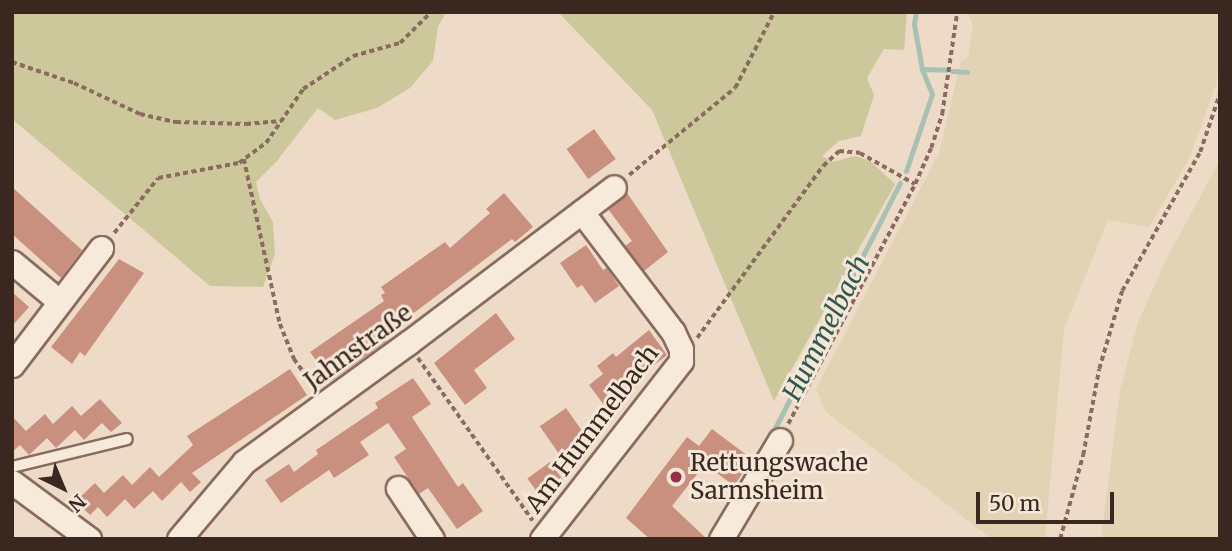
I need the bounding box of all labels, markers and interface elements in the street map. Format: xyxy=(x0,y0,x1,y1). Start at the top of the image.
water label: Hummelbach xyxy=(776,250,876,406)
street label: Jahnstraße xyxy=(299,298,417,396)
street label: Am Hummelbach xyxy=(520,339,664,519)
place label: Rettungswache Sarmsheim xyxy=(690,449,868,505)
north arrow xyxy=(28,453,98,523)
marker: Rettungswache Sarmsheim xyxy=(668,469,684,485)
scale bar xyxy=(980,477,1118,522)
text: N xyxy=(64,489,91,517)
text: 50 m xyxy=(989,490,1040,517)

